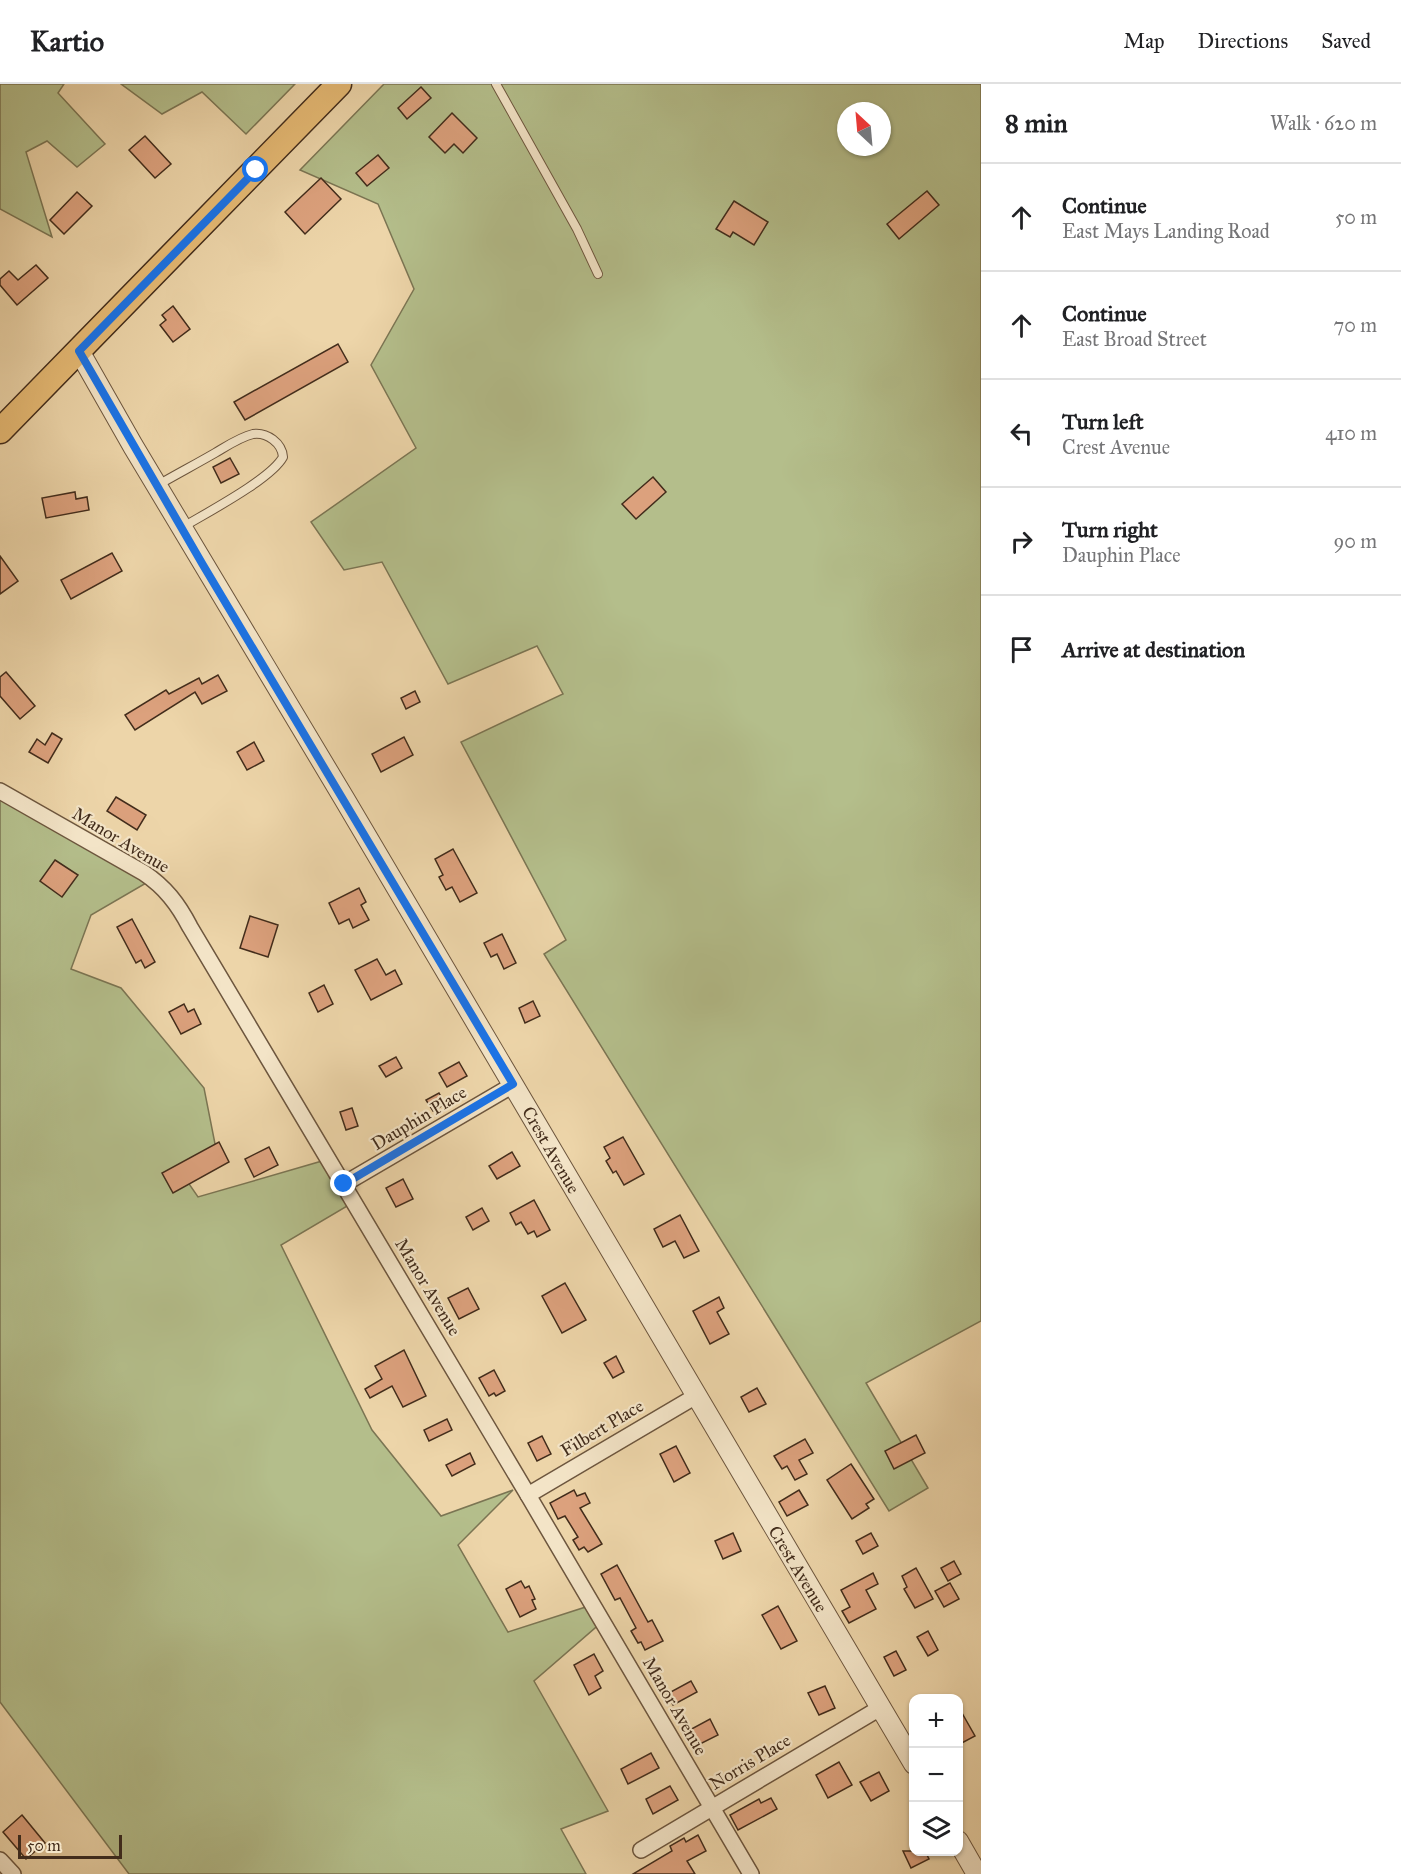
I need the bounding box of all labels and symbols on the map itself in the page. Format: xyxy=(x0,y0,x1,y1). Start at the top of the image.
north arrow xyxy=(837,102,891,156)
route start xyxy=(242,156,268,182)
street label: Manor Avenue xyxy=(68,802,174,878)
street label: Dauphin Place xyxy=(368,1081,470,1155)
street label: Crest Avenue xyxy=(517,1102,585,1198)
route end xyxy=(330,1170,356,1196)
street label: Manor Avenue xyxy=(390,1234,466,1340)
street label: Filbert Place xyxy=(557,1395,647,1461)
street label: Crest Avenue xyxy=(764,1522,832,1616)
street label: Manor Avenue xyxy=(638,1653,712,1759)
street label: Norris Place xyxy=(705,1729,795,1795)
scale bar xyxy=(18,1832,122,1860)

